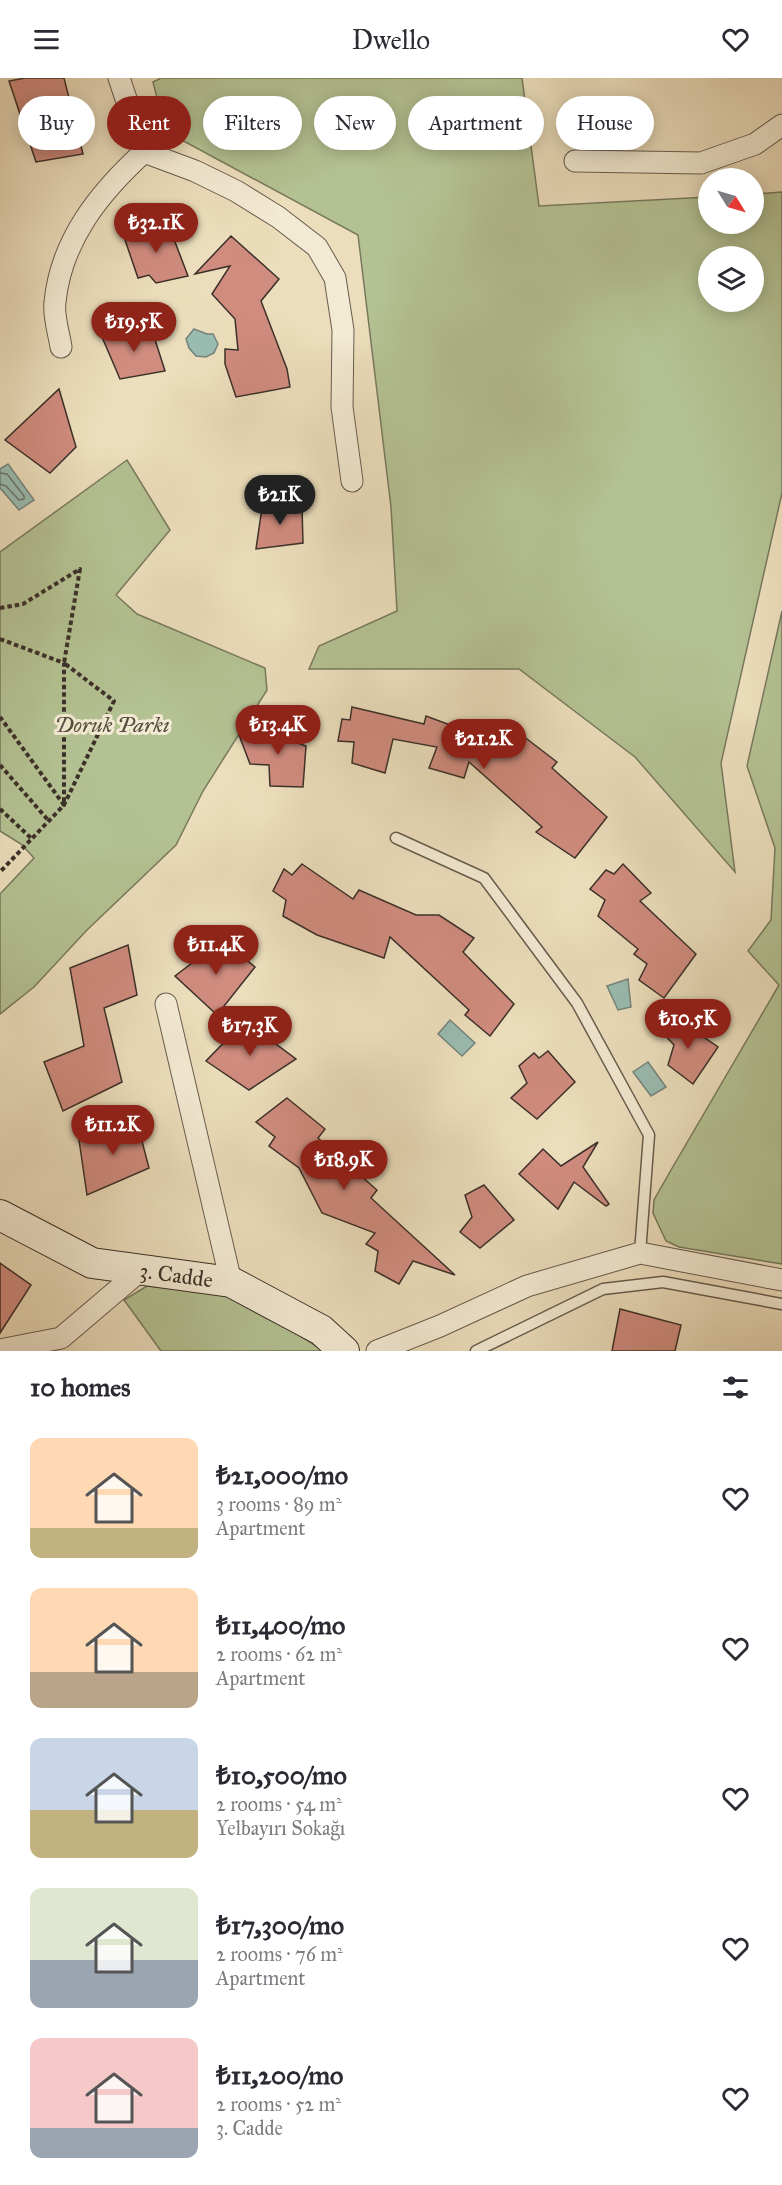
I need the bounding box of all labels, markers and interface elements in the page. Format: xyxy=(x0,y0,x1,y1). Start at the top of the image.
icon: menu xyxy=(30,23,63,56)
text: Dwello xyxy=(352,23,430,56)
icon: heart xyxy=(719,23,752,56)
chip: Buy xyxy=(18,96,95,150)
chip: Rent xyxy=(107,96,191,150)
chip: Filters xyxy=(203,96,302,150)
chip: New xyxy=(314,96,396,150)
chip: Apartment xyxy=(408,96,544,150)
chip: House xyxy=(556,96,654,150)
north arrow xyxy=(698,168,764,234)
map controls xyxy=(698,168,764,312)
pin: ₺32.1K xyxy=(107,203,205,254)
text: ₺32.1K xyxy=(128,210,184,234)
button: layers xyxy=(698,246,764,312)
pin: ₺19.5K xyxy=(85,302,183,353)
text: ₺19.5K xyxy=(105,309,163,333)
pin: ₺21K xyxy=(244,475,316,526)
text: ₺21K xyxy=(258,482,302,506)
pin: ₺13.4K xyxy=(229,705,327,756)
park label: Doruk Parkı xyxy=(55,711,169,738)
text: ₺13.4K xyxy=(249,712,307,736)
pin: ₺21.2K xyxy=(435,719,533,770)
text: ₺21.2K xyxy=(455,726,513,750)
pin: ₺11.4K xyxy=(167,925,265,976)
text: ₺11.4K xyxy=(188,932,244,956)
pin: ₺10.5K xyxy=(639,999,737,1050)
pin: ₺17.3K xyxy=(201,1006,299,1057)
text: ₺10.5K xyxy=(659,1006,717,1030)
text: ₺17.3K xyxy=(222,1013,278,1037)
pin: ₺11.2K xyxy=(64,1105,162,1156)
text: ₺11.2K xyxy=(85,1112,141,1136)
pin: ₺18.9K xyxy=(295,1140,393,1191)
text: ₺18.9K xyxy=(314,1147,374,1171)
street label: 3. Cadde xyxy=(138,1257,215,1293)
text: 10 homes xyxy=(30,1371,131,1403)
icon: filters xyxy=(719,1371,752,1404)
text: ₺21,000/mo xyxy=(216,1459,348,1491)
icon: home xyxy=(78,1462,150,1534)
icon: heart xyxy=(719,1482,752,1515)
text: 3 rooms · 89 m² xyxy=(216,1492,341,1516)
text: Apartment xyxy=(216,1516,305,1540)
text: ₺11,400/mo xyxy=(216,1609,345,1641)
icon: home xyxy=(78,1612,150,1684)
icon: heart xyxy=(719,1632,752,1665)
text: 2 rooms · 62 m² xyxy=(216,1642,342,1666)
text: Apartment xyxy=(216,1666,305,1690)
text: ₺10,500/mo xyxy=(216,1759,347,1791)
icon: home xyxy=(78,1762,150,1834)
icon: heart xyxy=(719,1782,752,1815)
text: 2 rooms · 54 m² xyxy=(216,1792,342,1816)
text: Yelbayırı Sokağı xyxy=(216,1816,345,1840)
text: ₺17,300/mo xyxy=(216,1909,344,1941)
icon: home xyxy=(78,1912,150,1984)
icon: heart xyxy=(719,1932,752,1965)
text: 2 rooms · 76 m² xyxy=(216,1942,343,1966)
text: Apartment xyxy=(216,1966,305,1990)
text: ₺11,200/mo xyxy=(216,2059,343,2091)
icon: home xyxy=(78,2062,150,2134)
icon: heart xyxy=(719,2082,752,2115)
text: 2 rooms · 52 m² xyxy=(216,2092,341,2116)
text: 3. Cadde xyxy=(216,2116,283,2140)

